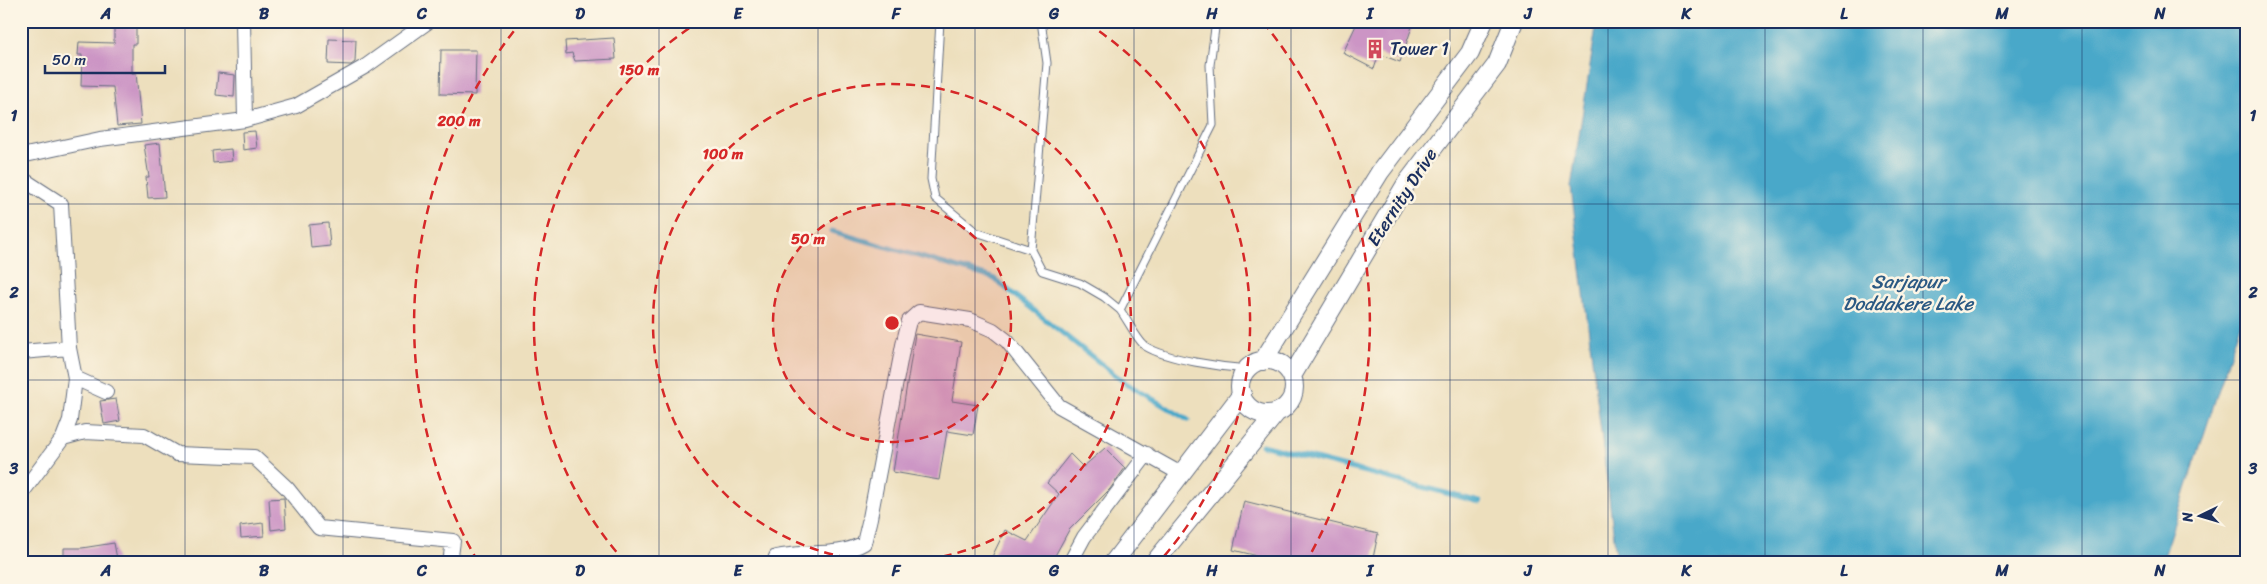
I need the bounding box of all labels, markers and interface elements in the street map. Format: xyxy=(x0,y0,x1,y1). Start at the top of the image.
text: A xyxy=(100,0,111,28)
text: B xyxy=(259,0,270,28)
text: C xyxy=(416,0,428,28)
text: D xyxy=(575,0,585,28)
text: E xyxy=(734,0,744,28)
text: F xyxy=(891,0,902,28)
text: G xyxy=(1048,0,1060,28)
text: H xyxy=(1205,0,1218,28)
text: I xyxy=(1366,0,1375,28)
text: J xyxy=(1523,0,1533,28)
text: K xyxy=(1680,0,1692,28)
text: L xyxy=(1840,0,1848,28)
text: M xyxy=(1994,0,2009,28)
text: N xyxy=(2153,0,2166,28)
place label: Tower 1 xyxy=(1390,33,1449,65)
building icon: Tower 1 xyxy=(1364,38,1386,60)
scale bar xyxy=(45,42,165,74)
text: 50 m xyxy=(52,47,87,73)
text: 150 m xyxy=(619,57,660,83)
text: 1 xyxy=(11,101,18,130)
text: 1 xyxy=(2250,101,2257,130)
text: 200 m xyxy=(436,108,481,134)
text: 100 m xyxy=(703,141,744,167)
street label: Eternity Drive xyxy=(1358,141,1446,253)
text: 50 m xyxy=(791,226,826,252)
water label: Sarjapur Doddakere Lake xyxy=(1843,265,1975,320)
text: 2 xyxy=(8,278,19,307)
text: 2 xyxy=(2247,278,2258,307)
centre of rings xyxy=(883,314,901,332)
text: 3 xyxy=(9,454,19,483)
text: 3 xyxy=(2248,454,2258,483)
north arrow xyxy=(2174,492,2224,542)
text: N xyxy=(2175,511,2201,524)
text: A xyxy=(100,556,111,584)
text: B xyxy=(259,556,270,584)
text: C xyxy=(416,556,428,584)
text: D xyxy=(575,556,585,584)
text: E xyxy=(734,556,744,584)
text: F xyxy=(891,556,902,584)
text: G xyxy=(1048,556,1060,584)
text: H xyxy=(1205,556,1218,584)
text: I xyxy=(1366,556,1375,584)
text: J xyxy=(1523,556,1533,584)
text: K xyxy=(1680,556,1692,584)
text: L xyxy=(1840,556,1848,584)
text: M xyxy=(1994,556,2009,584)
text: N xyxy=(2153,556,2166,584)

